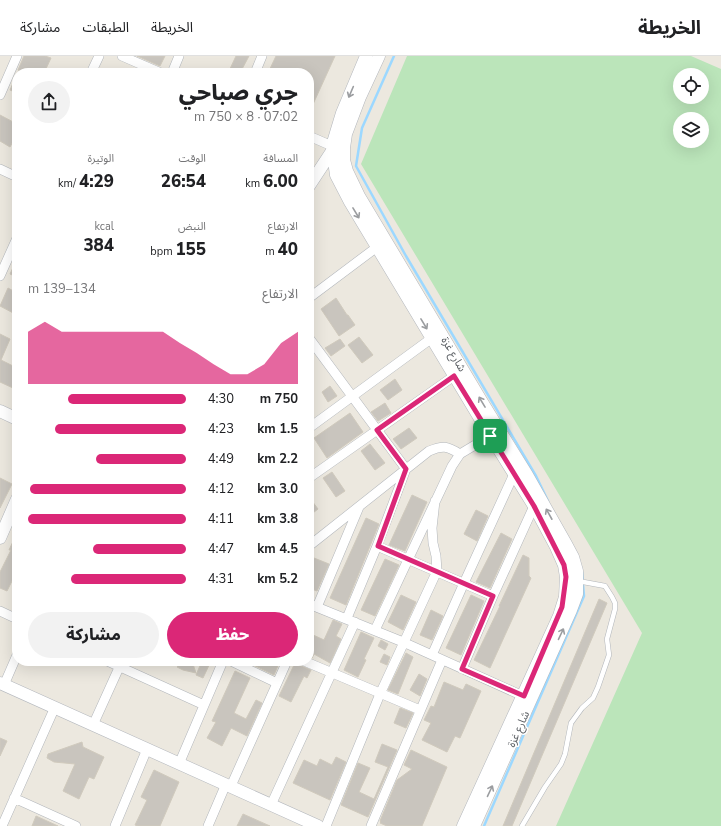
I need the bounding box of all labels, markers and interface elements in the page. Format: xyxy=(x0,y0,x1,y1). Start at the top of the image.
text: الخريطة xyxy=(638,15,701,41)
text: مشاركة xyxy=(20,18,60,37)
text: الطبقات xyxy=(82,18,129,37)
text: الخريطة xyxy=(151,18,193,37)
map controls xyxy=(673,68,709,148)
button: locate xyxy=(673,68,709,104)
text: جري صباحي xyxy=(179,78,298,108)
button: share xyxy=(28,81,70,123)
one-way arrow xyxy=(346,85,354,97)
text: 07:02 · 8 × 750 m xyxy=(194,108,298,126)
button: layers xyxy=(673,112,709,148)
text: الوتيرة xyxy=(88,151,114,166)
text: الوقت xyxy=(178,151,206,166)
text: المسافة xyxy=(263,151,298,166)
text: 4:29 xyxy=(79,170,114,193)
text: 26:54 xyxy=(161,170,206,193)
text: 6.00 xyxy=(263,170,298,193)
text: /km xyxy=(58,176,79,191)
text: km xyxy=(245,176,263,191)
one-way arrow xyxy=(353,207,361,219)
text: kcal xyxy=(95,219,114,234)
text: النبض xyxy=(178,219,206,234)
text: الارتفاع xyxy=(268,219,298,234)
text: 384 xyxy=(83,234,114,257)
text: 155 xyxy=(175,238,206,261)
text: 40 xyxy=(278,238,298,261)
text: bpm xyxy=(150,244,175,259)
text: m xyxy=(265,244,278,259)
text: 134–139 m xyxy=(28,280,96,298)
text: الارتفاع xyxy=(262,285,298,303)
one-way arrow xyxy=(420,318,428,330)
street label: شارع غزة xyxy=(438,334,470,375)
text: 4:30 xyxy=(208,390,234,408)
text: 750 m xyxy=(260,390,298,408)
one-way arrow xyxy=(478,396,486,408)
pin xyxy=(473,419,507,453)
text: 4:23 xyxy=(208,420,234,438)
text: 1.5 km xyxy=(257,420,298,438)
icon: arrive xyxy=(479,425,501,447)
text: 4:49 xyxy=(208,450,234,468)
text: 2.2 km xyxy=(257,450,298,468)
text: 4:12 xyxy=(208,480,234,498)
text: 3.0 km xyxy=(257,480,298,498)
one-way arrow xyxy=(545,508,553,520)
text: 4:11 xyxy=(208,510,234,528)
text: 3.8 km xyxy=(257,510,298,528)
text: 4:47 xyxy=(208,540,234,558)
text: 4.5 km xyxy=(257,540,298,558)
text: 4:31 xyxy=(208,570,234,588)
text: 5.2 km xyxy=(257,570,298,588)
button: مشاركة xyxy=(28,612,159,658)
button: حفظ xyxy=(167,612,298,658)
one-way arrow xyxy=(558,628,565,640)
street label: شارع غزة xyxy=(504,708,533,750)
one-way arrow xyxy=(487,785,494,797)

